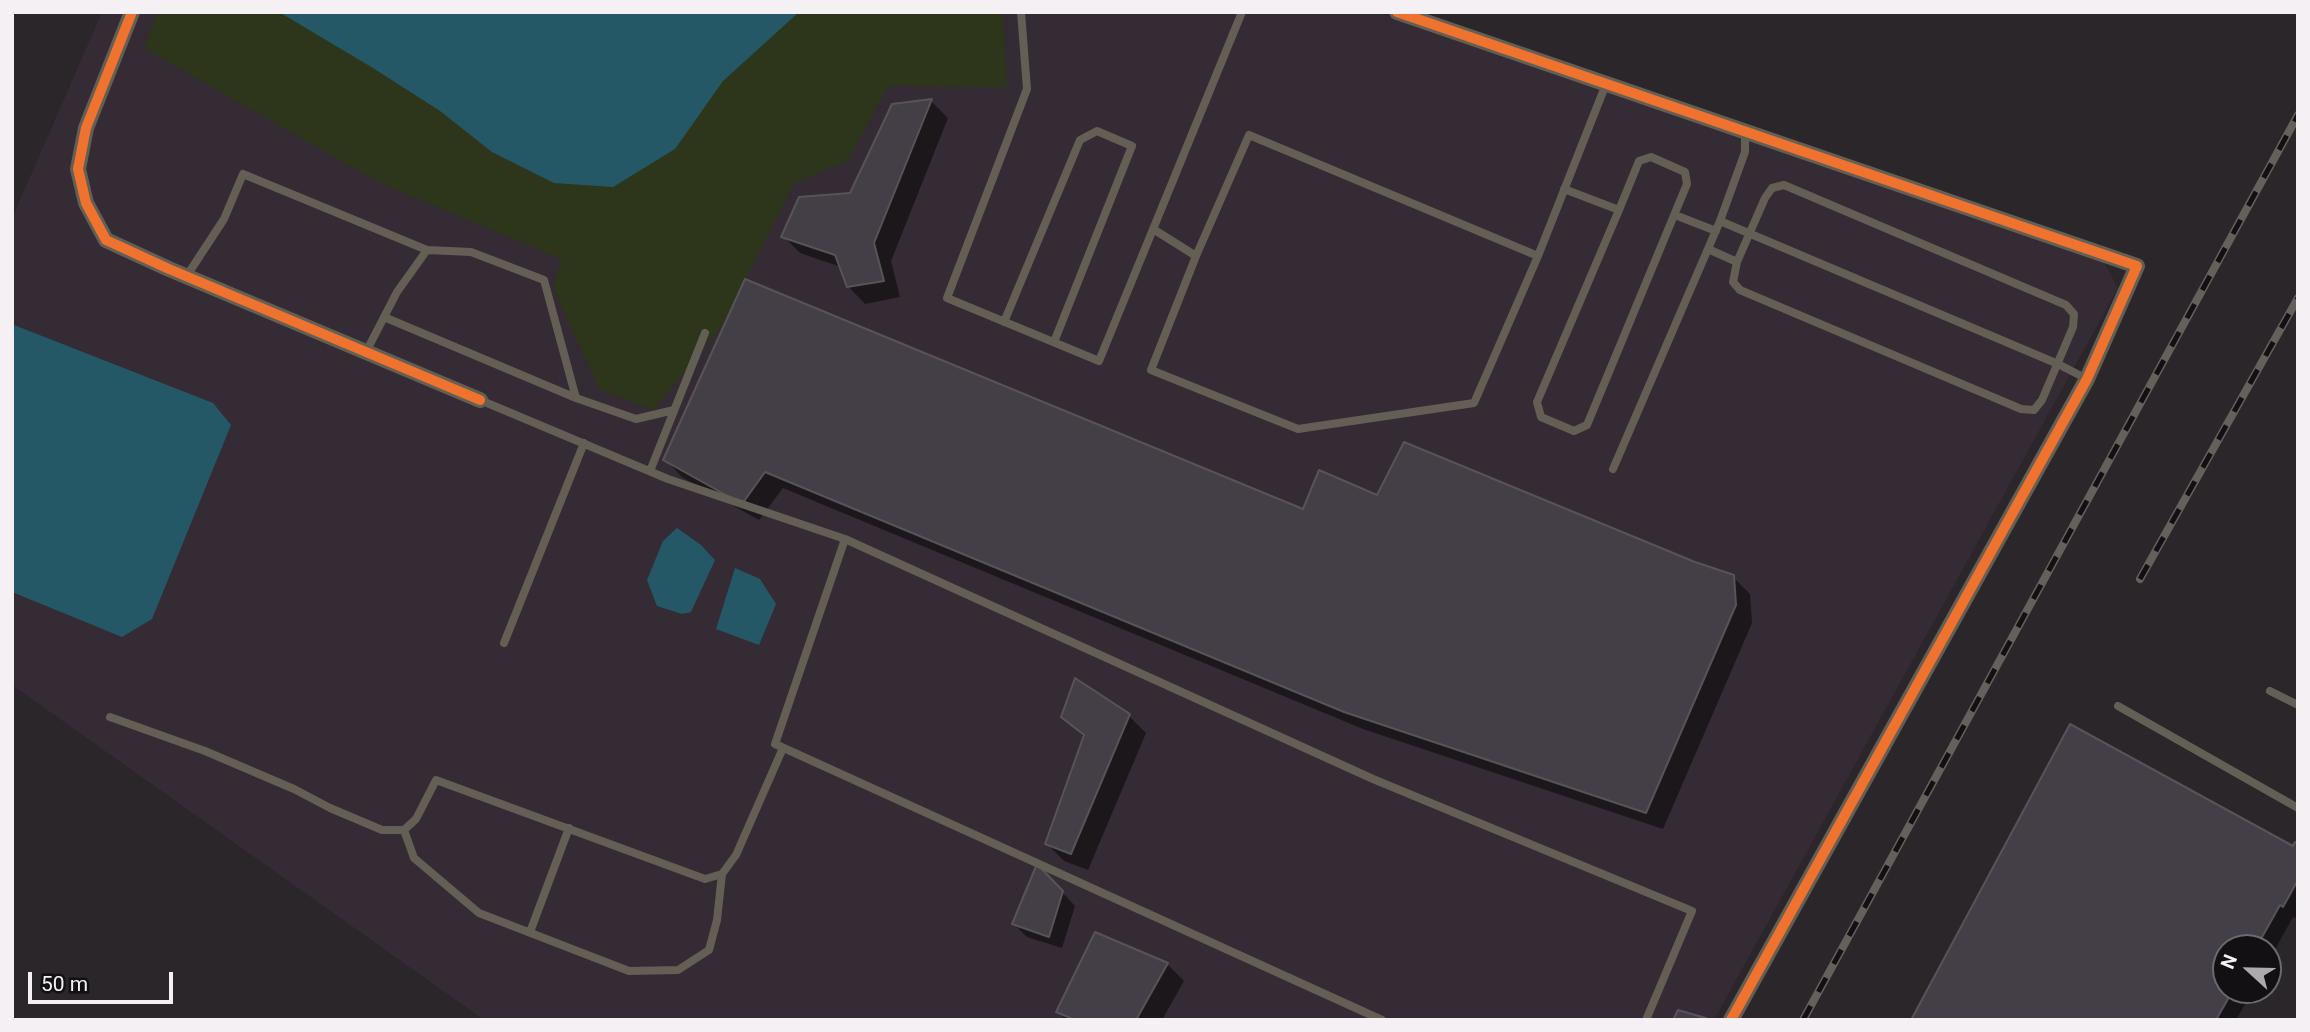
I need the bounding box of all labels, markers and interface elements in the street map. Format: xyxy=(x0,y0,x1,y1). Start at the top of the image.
north arrow xyxy=(2212,934,2282,1004)
text: N xyxy=(2216,951,2242,972)
scale bar xyxy=(32,958,177,1002)
text: 50 m xyxy=(41,972,88,996)

